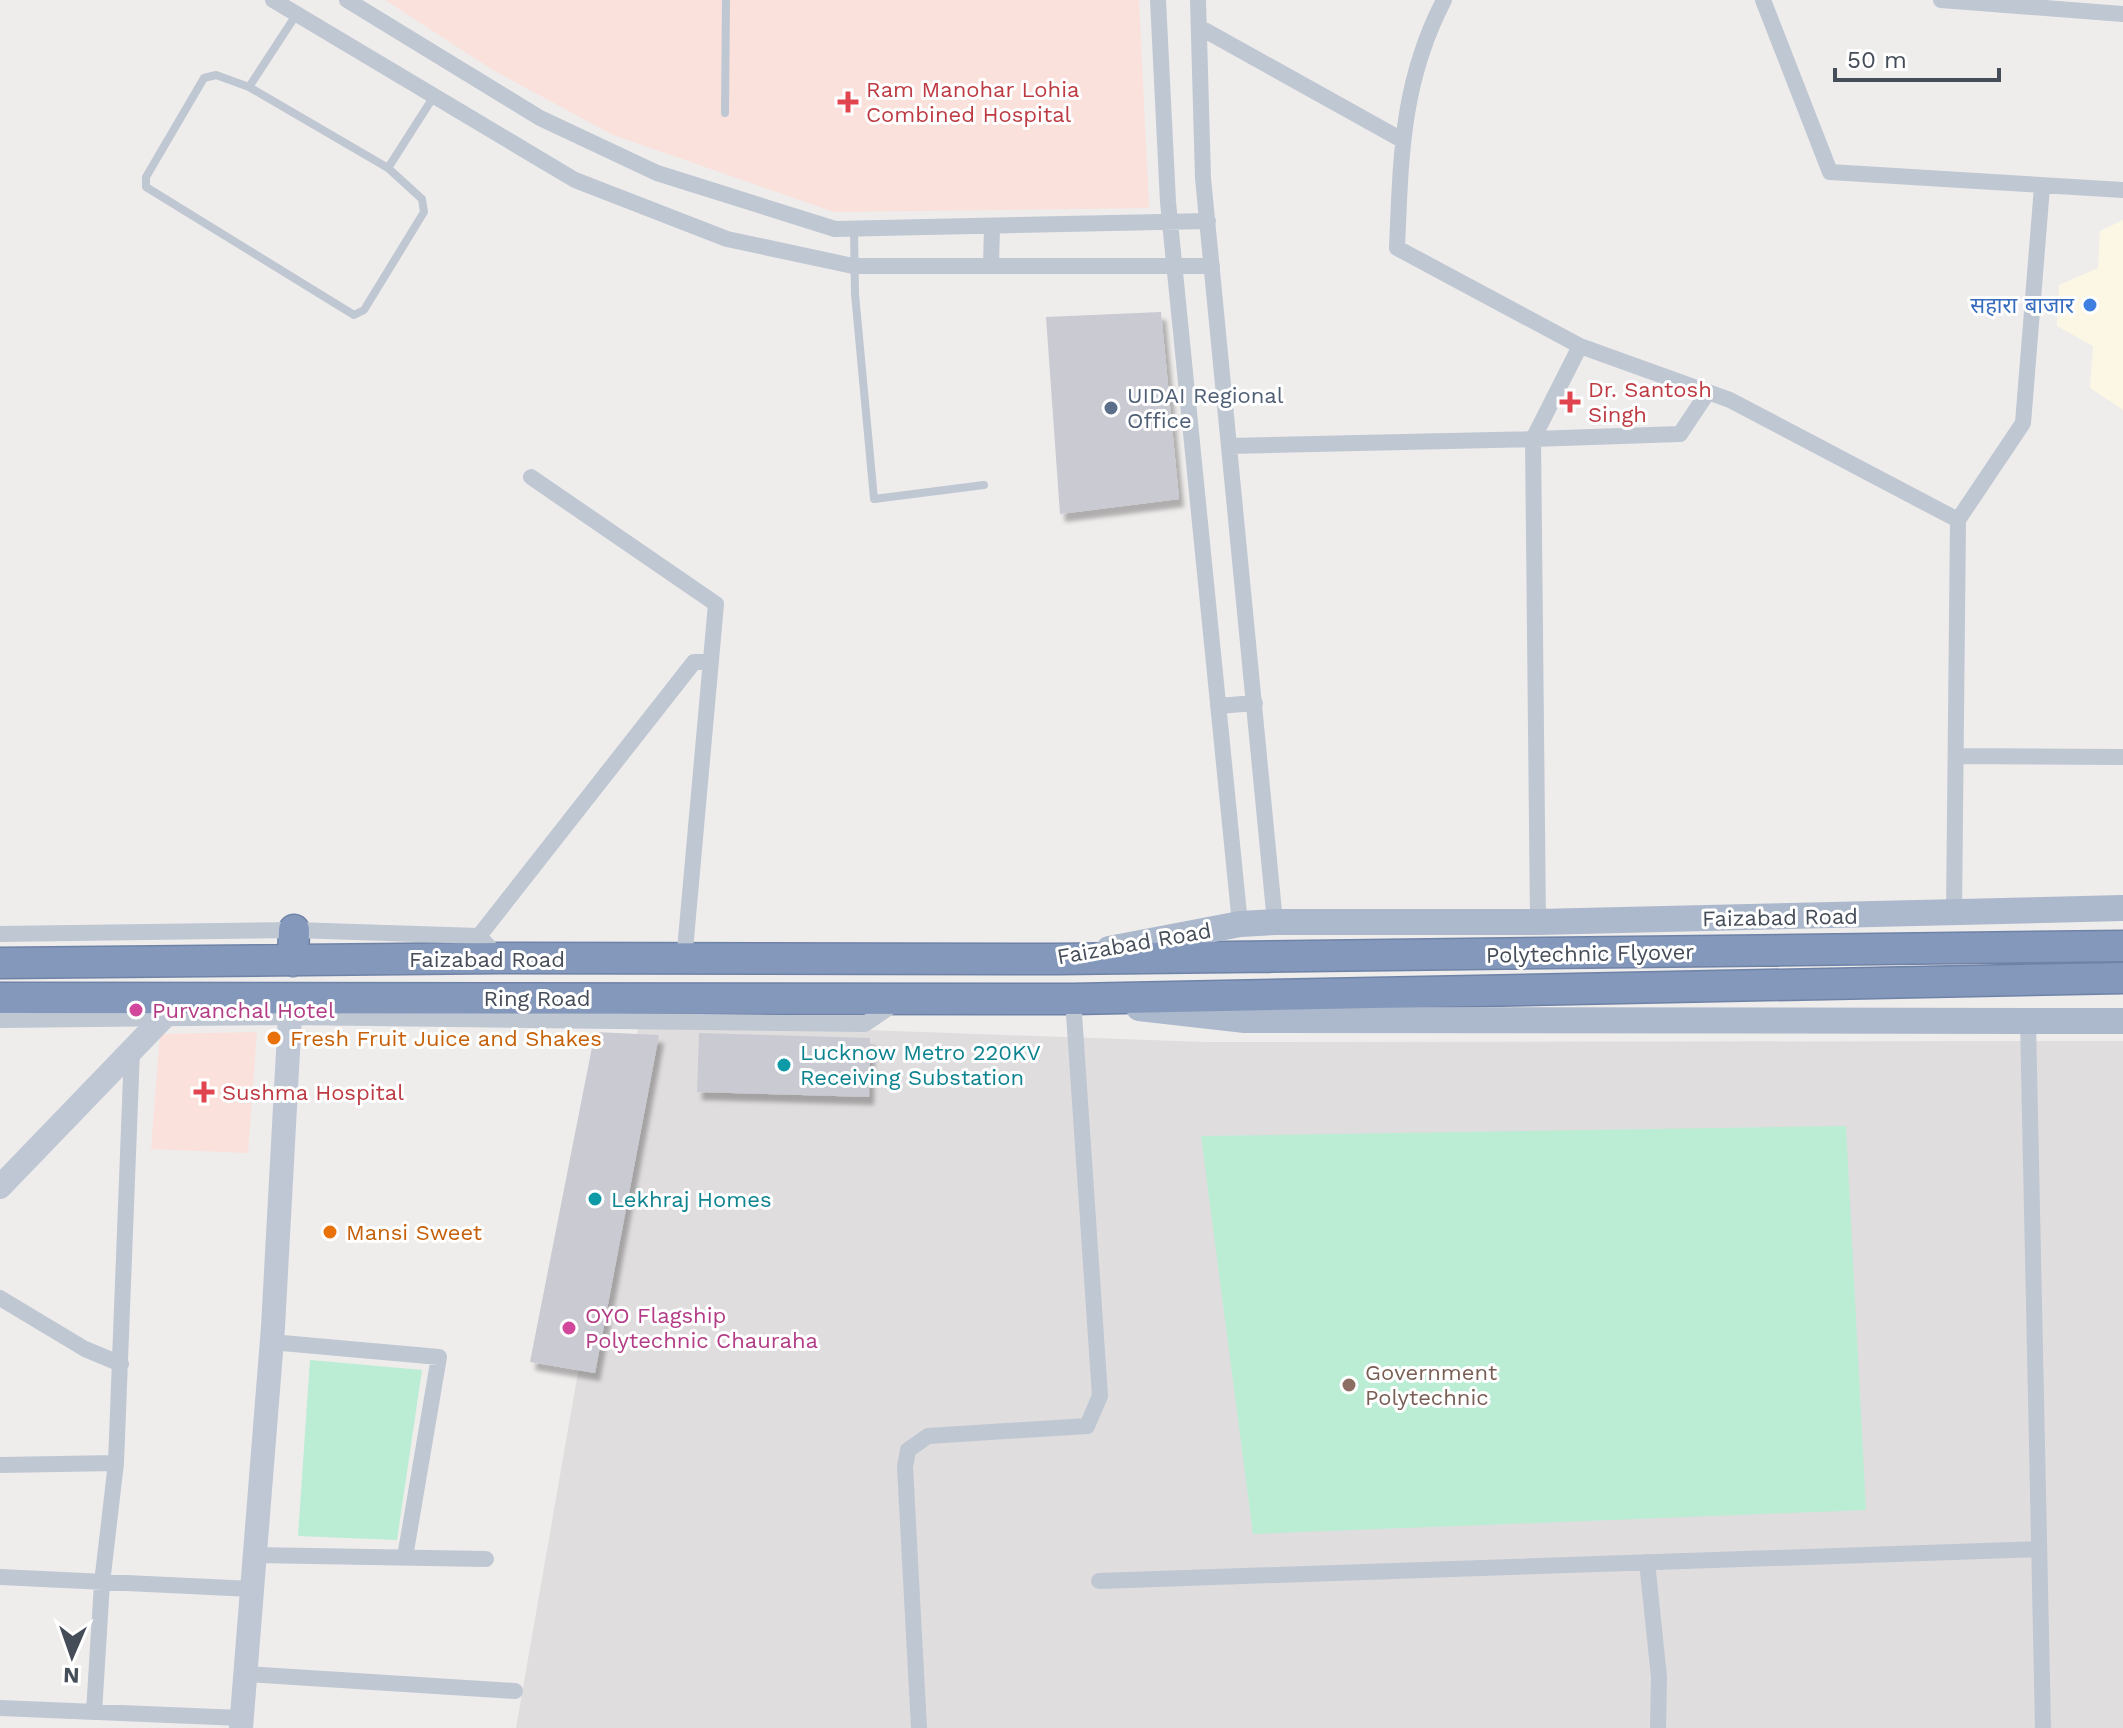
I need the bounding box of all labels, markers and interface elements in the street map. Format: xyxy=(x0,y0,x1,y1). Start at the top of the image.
scale bar xyxy=(1835,32,1999,82)
text: 50 m xyxy=(1847,46,1907,74)
place label: Ram Manohar Lohia Combined Hospital xyxy=(866,77,1079,127)
marker: Ram Manohar Lohia Combined Hospital xyxy=(837,91,859,113)
place label: सहारा बाजार xyxy=(1970,293,2075,318)
marker: सहारा बाजार xyxy=(2081,296,2099,314)
place label: Dr. Santosh Singh xyxy=(1588,377,1712,427)
place label: UIDAI Regional Office xyxy=(1127,383,1284,433)
marker: Dr. Santosh Singh xyxy=(1559,391,1581,413)
marker: UIDAI Regional Office xyxy=(1102,399,1120,417)
street label: Faizabad Road xyxy=(1702,904,1858,931)
street label: Faizabad Road xyxy=(1055,918,1213,969)
street label: Polytechnic Flyover xyxy=(1486,939,1694,968)
street label: Faizabad Road xyxy=(409,947,565,972)
street label: Ring Road xyxy=(484,986,590,1011)
place label: Purvanchal Hotel xyxy=(152,998,335,1023)
marker: Purvanchal Hotel xyxy=(127,1001,145,1019)
place label: Fresh Fruit Juice and Shakes xyxy=(290,1026,602,1051)
marker: Fresh Fruit Juice and Shakes xyxy=(265,1029,283,1047)
place label: Lucknow Metro 220KV Receiving Substation xyxy=(800,1040,1041,1090)
marker: Lucknow Metro 220KV Receiving Substation xyxy=(775,1056,793,1074)
place label: Sushma Hospital xyxy=(222,1080,404,1105)
marker: Sushma Hospital xyxy=(193,1081,215,1103)
place label: Lekhraj Homes xyxy=(611,1187,772,1212)
marker: Lekhraj Homes xyxy=(586,1190,604,1208)
place label: Mansi Sweet xyxy=(346,1220,482,1245)
marker: Mansi Sweet xyxy=(321,1223,339,1241)
place label: OYO Flagship Polytechnic Chauraha xyxy=(585,1303,818,1353)
marker: OYO Flagship Polytechnic Chauraha xyxy=(560,1319,578,1337)
place label: Government Polytechnic xyxy=(1365,1360,1497,1410)
marker: Government Polytechnic xyxy=(1340,1376,1358,1394)
north arrow xyxy=(32,1616,112,1696)
text: N xyxy=(63,1663,80,1688)

